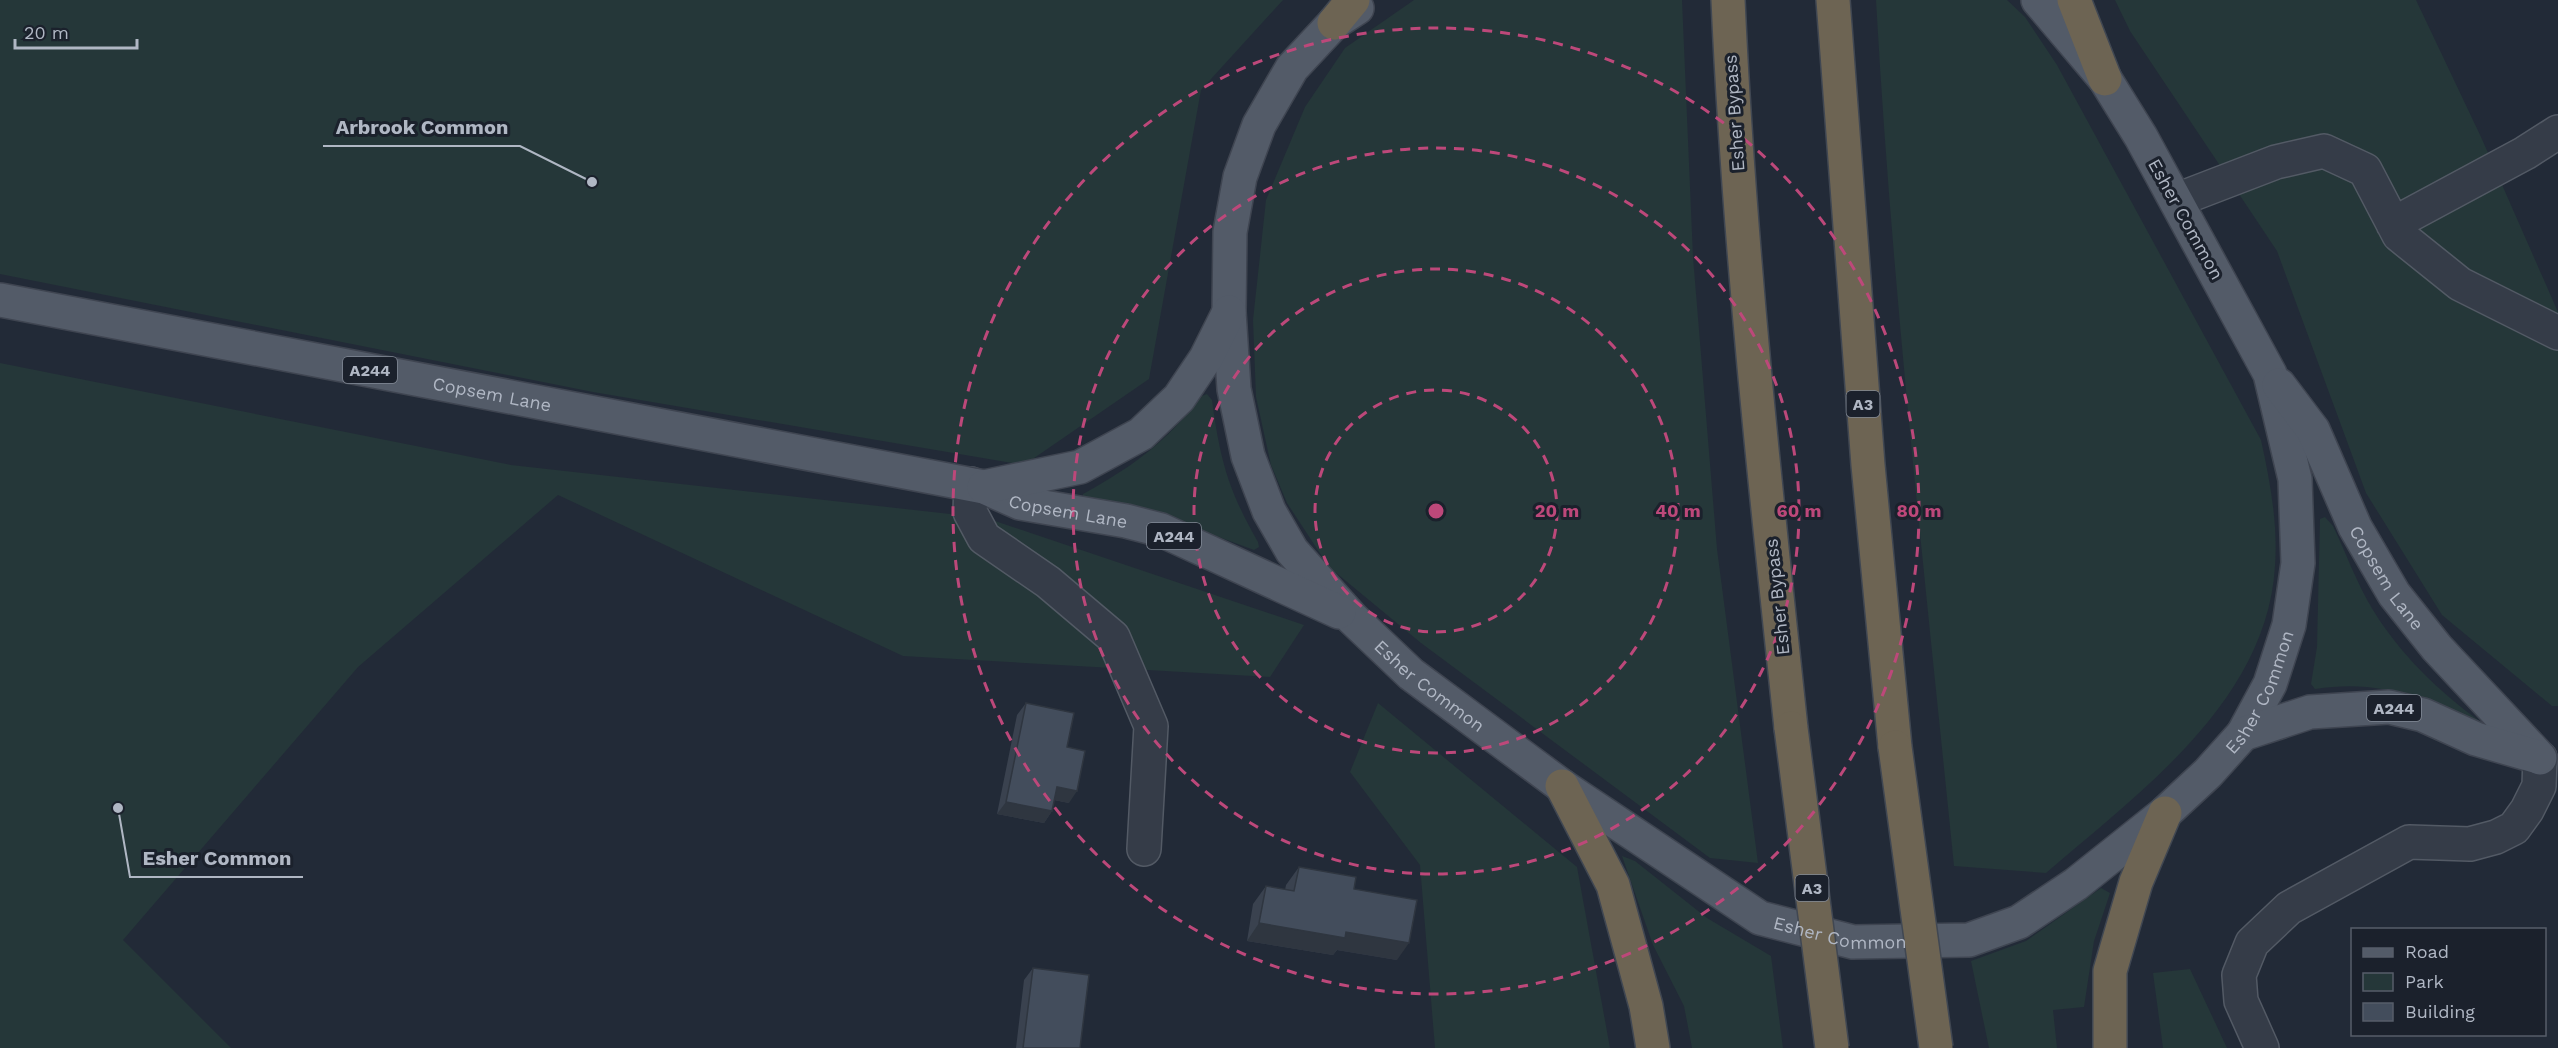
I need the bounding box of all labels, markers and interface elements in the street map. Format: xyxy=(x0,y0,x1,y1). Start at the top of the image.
scale bar xyxy=(15,12,136,50)
text: 20 m xyxy=(24,22,69,43)
street label: Esher Bypass xyxy=(1719,54,1749,172)
callout: Arbrook Common xyxy=(323,108,520,146)
text: Arbrook Common xyxy=(336,115,508,139)
street label: Esher Common xyxy=(2144,155,2228,283)
road number: A244 xyxy=(343,357,397,383)
street label: Copsem Lane xyxy=(431,372,553,415)
road number: A3 xyxy=(1846,391,1880,417)
street label: Copsem Lane xyxy=(1006,489,1129,532)
text: 20 m xyxy=(1535,500,1579,521)
text: 40 m xyxy=(1655,500,1701,521)
text: 60 m xyxy=(1777,500,1821,521)
text: 80 m xyxy=(1897,500,1941,521)
centre of rings xyxy=(1426,501,1446,521)
street label: Copsem Lane xyxy=(2346,522,2429,634)
road number: A244 xyxy=(1147,523,1201,549)
street label: Esher Bypass xyxy=(1760,538,1794,656)
street label: Esher Common xyxy=(2220,627,2297,758)
street label: Esher Common xyxy=(1371,635,1489,736)
road number: A244 xyxy=(2367,695,2421,721)
callout: Esher Common xyxy=(130,839,303,877)
text: Esher Common xyxy=(143,846,291,870)
road number: A3 xyxy=(1796,875,1828,901)
street label: Esher Common xyxy=(1771,911,1907,953)
legend xyxy=(2351,928,2546,1036)
text: Road xyxy=(2405,941,2449,962)
text: Park xyxy=(2405,971,2444,992)
text: Building xyxy=(2405,1001,2475,1022)

